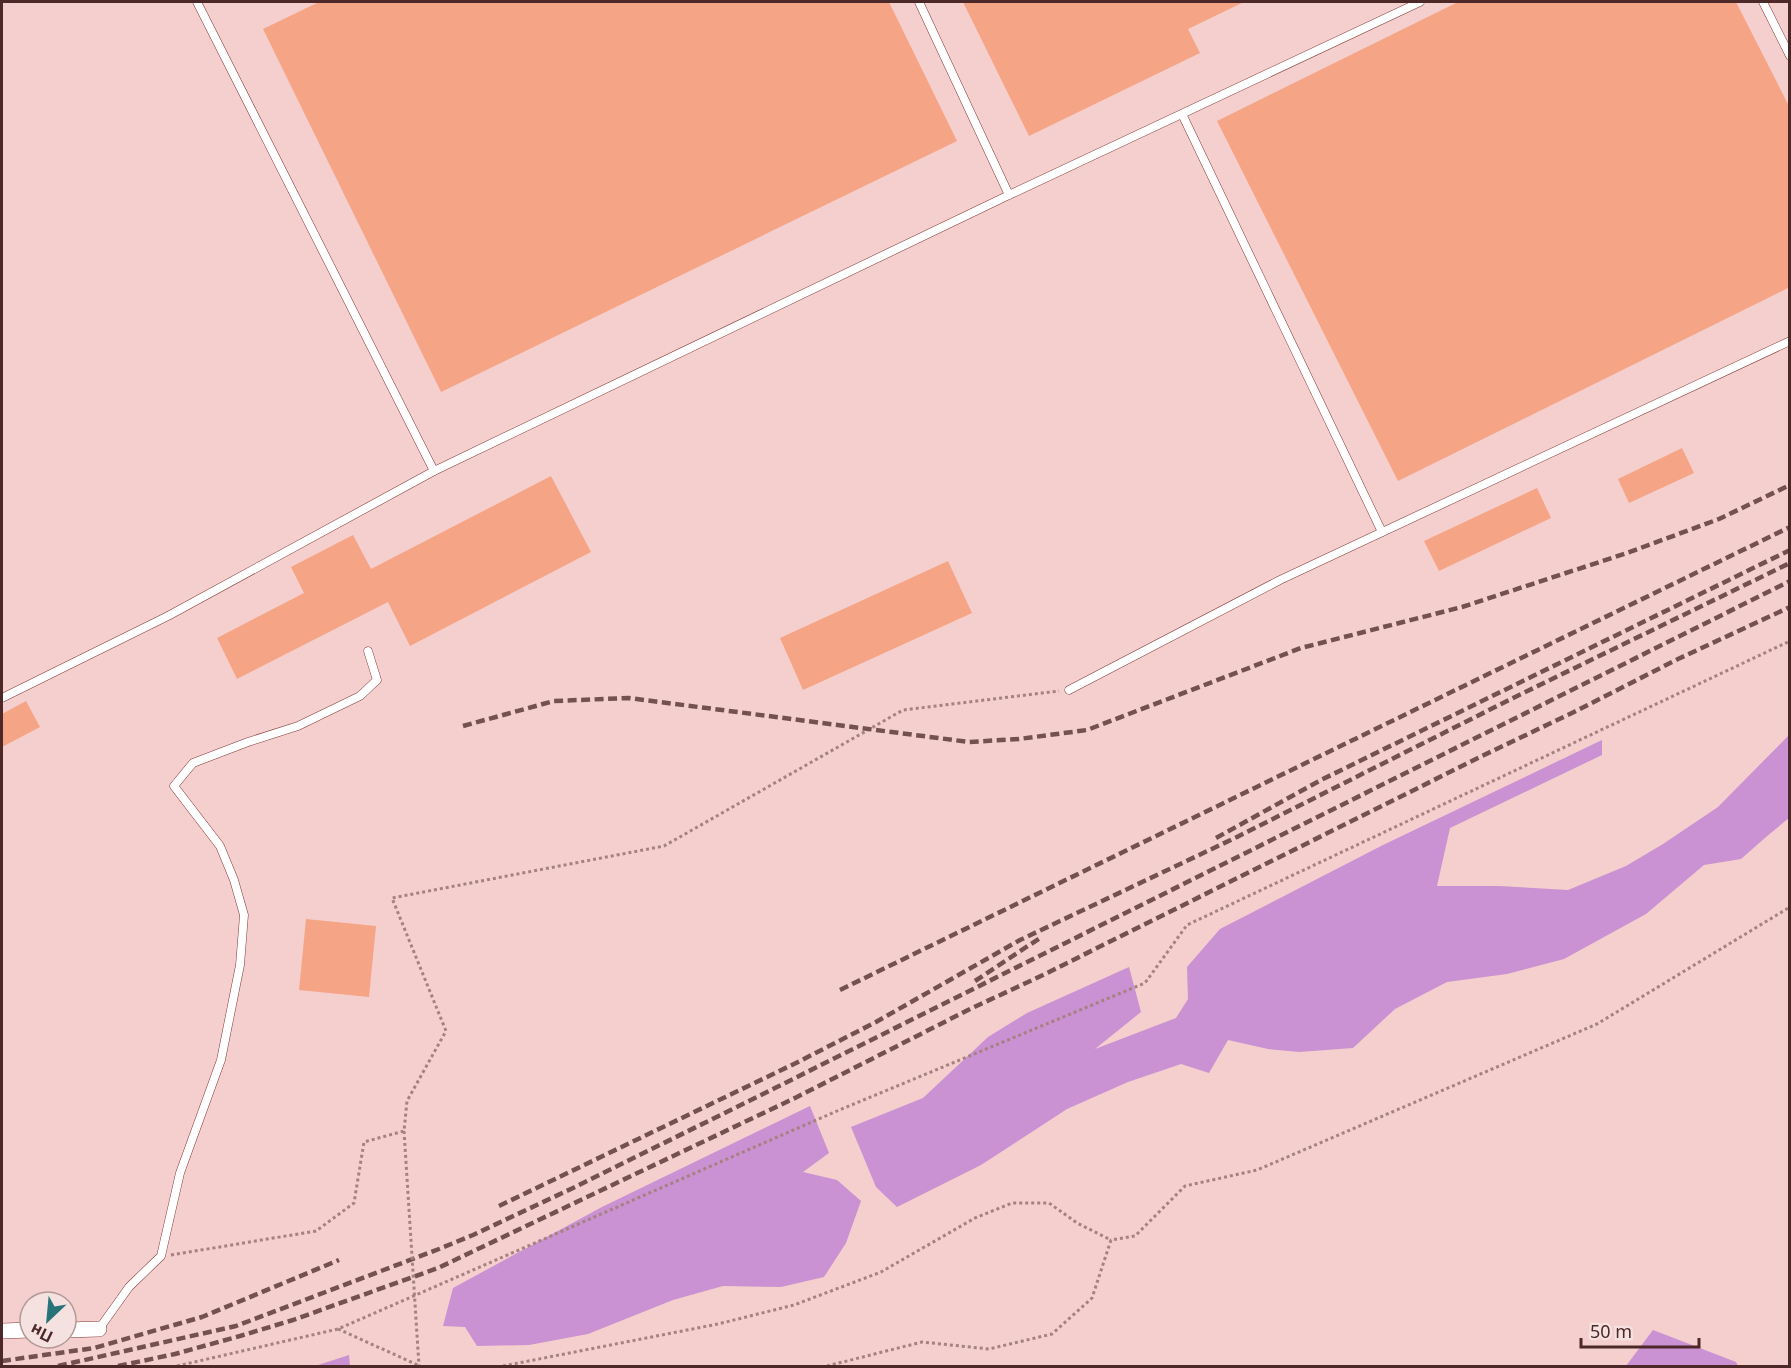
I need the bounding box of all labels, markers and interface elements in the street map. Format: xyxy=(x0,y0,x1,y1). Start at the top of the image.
north arrow xyxy=(18,1290,78,1350)
scale bar xyxy=(1581,1311,1700,1349)
text: Пн xyxy=(26,1319,56,1348)
text: 50 m xyxy=(1590,1319,1632,1343)

